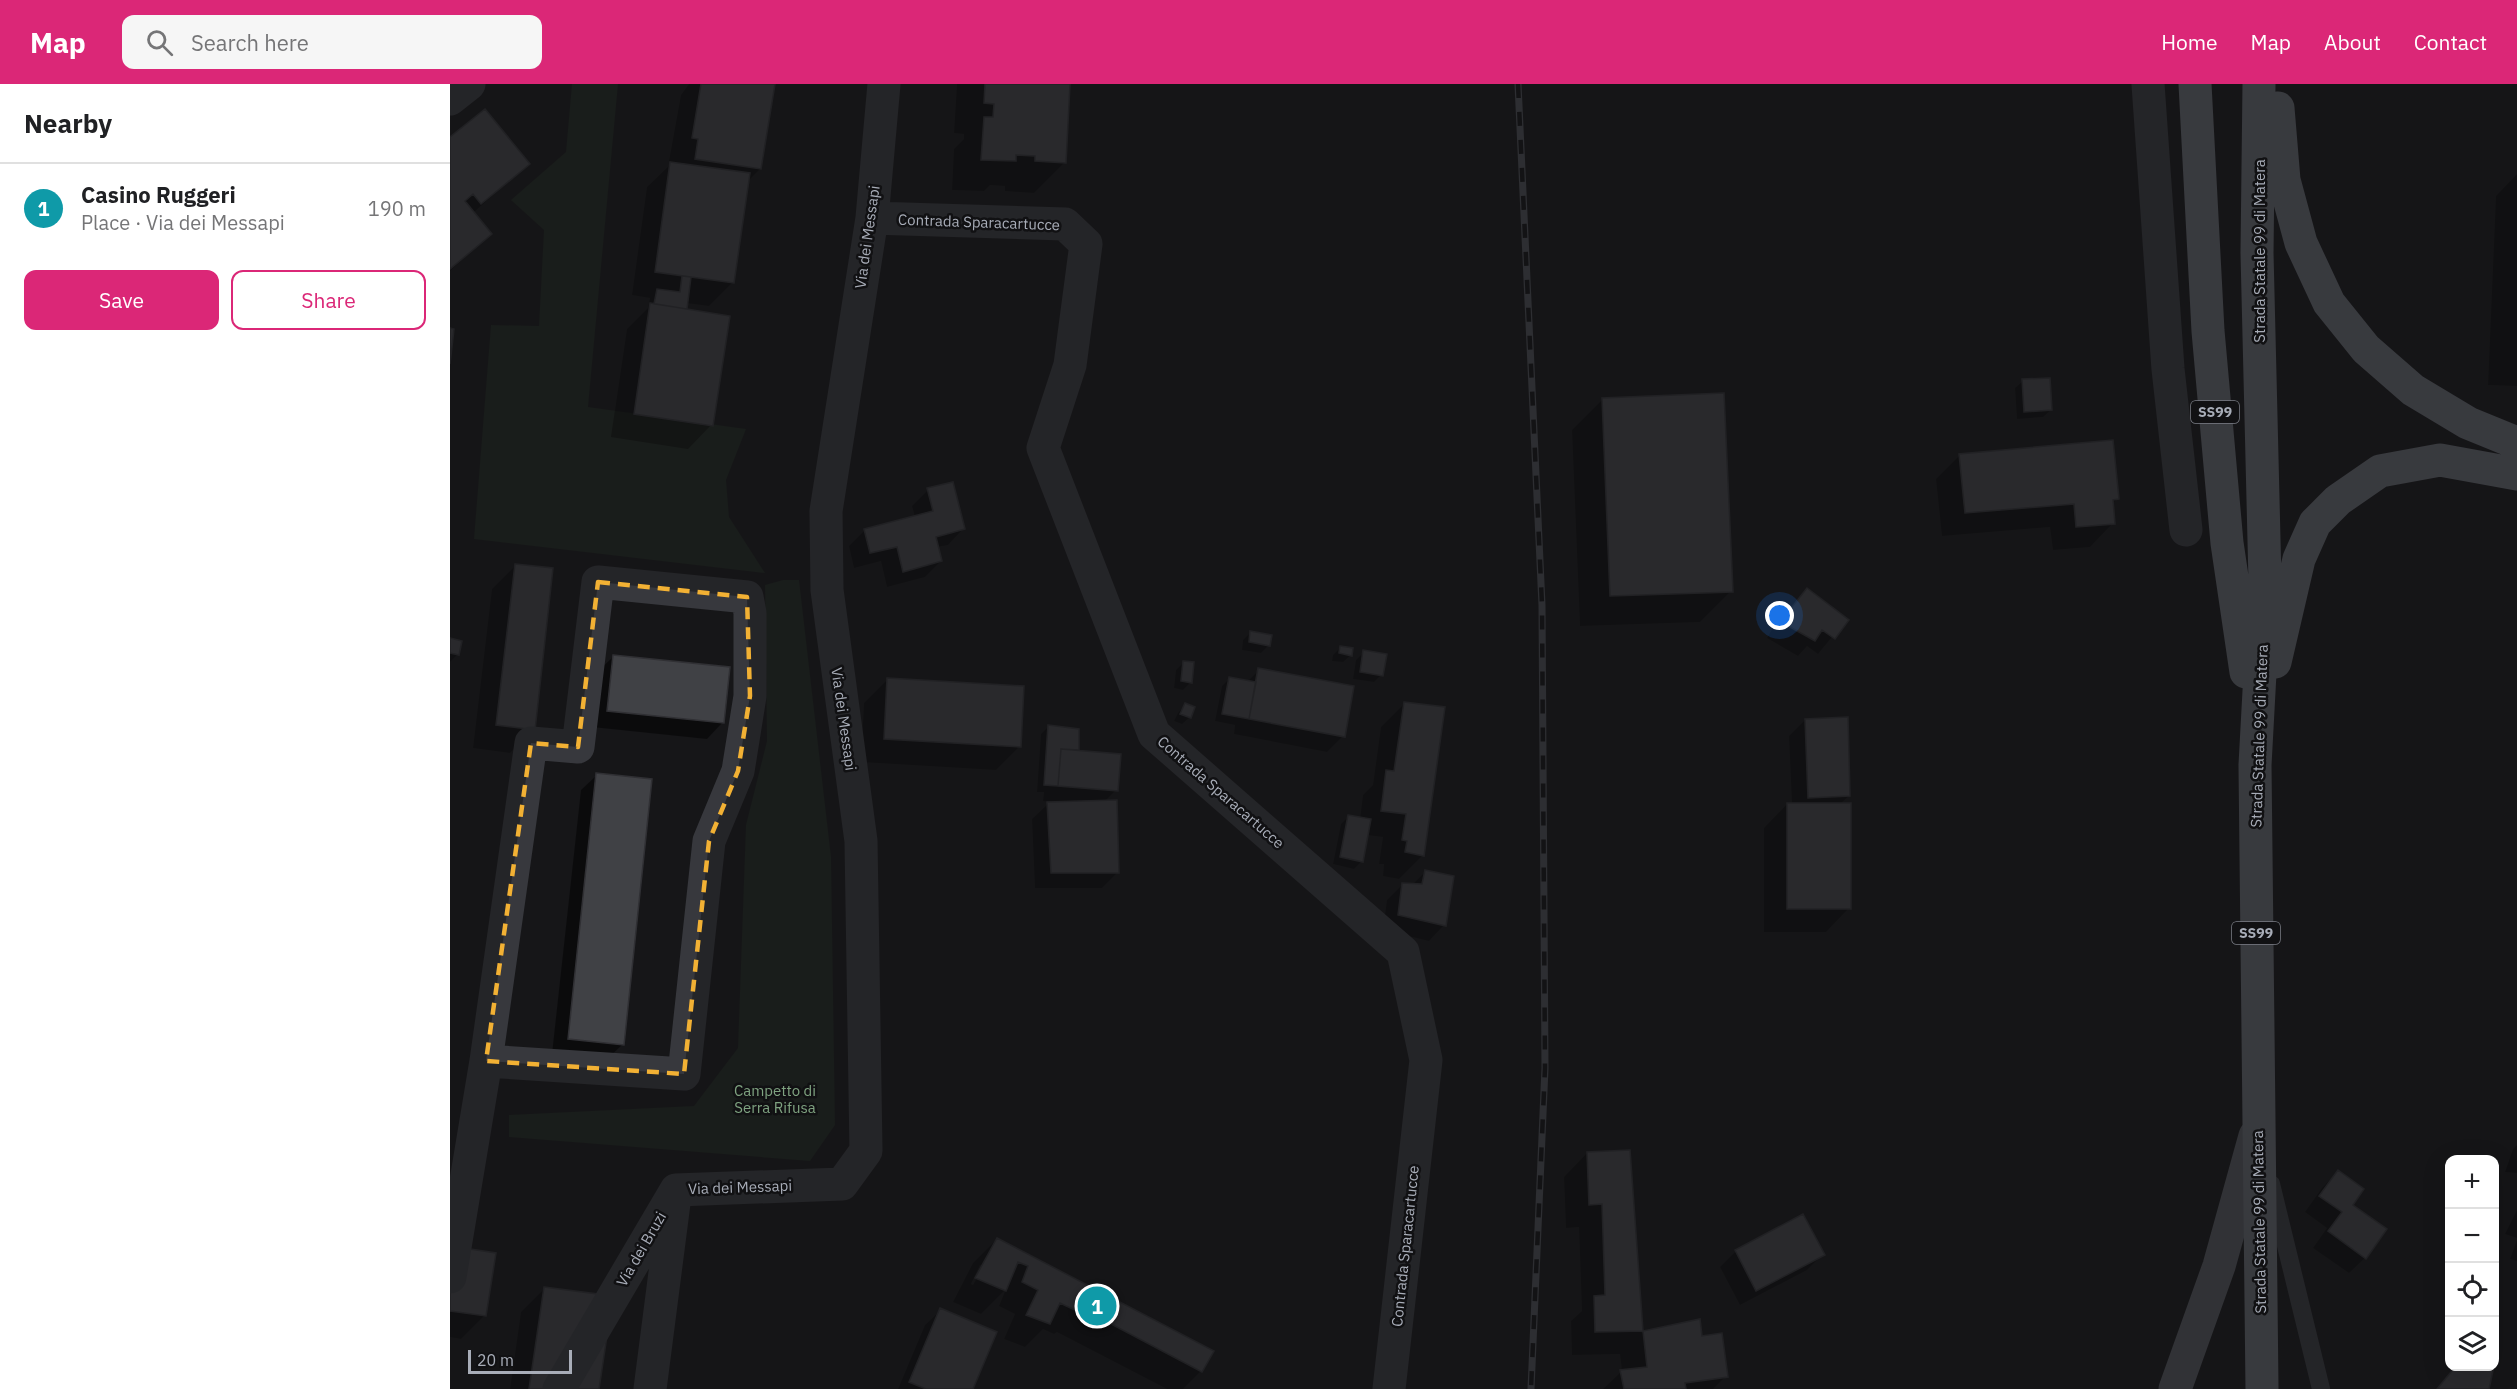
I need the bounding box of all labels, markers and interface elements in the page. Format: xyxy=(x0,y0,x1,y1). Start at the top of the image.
search box xyxy=(122,15,542,69)
text: Map xyxy=(30,24,86,61)
icon: search xyxy=(143,26,176,59)
text: Search here xyxy=(191,28,309,57)
text: Home xyxy=(2161,28,2218,56)
text: Map xyxy=(2251,28,2291,56)
text: About xyxy=(2324,28,2381,56)
text: Contact xyxy=(2414,28,2487,56)
text: Nearby xyxy=(24,106,112,140)
street label: Strada Statale 99 di Matera xyxy=(2250,159,2269,343)
text: Casino Ruggeri xyxy=(81,180,236,209)
street label: Via dei Messapi xyxy=(850,184,884,290)
text: 1 xyxy=(38,195,50,222)
text: 190 m xyxy=(368,195,426,222)
text: Place · Via dei Messapi xyxy=(81,209,285,236)
street label: Contrada Sparacartucce xyxy=(898,210,1060,234)
button: Save xyxy=(24,270,219,330)
button: Share xyxy=(231,270,426,330)
road number: SS99 xyxy=(2191,401,2239,423)
your location xyxy=(1765,601,1794,630)
street label: Strada Statale 99 di Matera xyxy=(2246,644,2272,828)
street label: Via dei Messapi xyxy=(827,666,861,772)
street label: Contrada Sparacartucce xyxy=(1154,732,1288,852)
road number: SS99 xyxy=(2232,922,2280,944)
park label: Campetto di Serra Rifusa xyxy=(734,1081,816,1117)
street label: Strada Statale 99 di Matera xyxy=(2248,1130,2270,1314)
map controls xyxy=(2445,1155,2499,1371)
button: + xyxy=(2445,1155,2499,1209)
street label: Contrada Sparacartucce xyxy=(1387,1164,1423,1328)
street label: Via dei Messapi xyxy=(688,1176,792,1198)
street label: Via dei Bruzi xyxy=(612,1208,670,1290)
button: − xyxy=(2445,1209,2499,1263)
button: locate xyxy=(2445,1263,2499,1317)
pin: 1 xyxy=(1078,1284,1116,1328)
button: layers xyxy=(2445,1317,2499,1371)
scale bar xyxy=(468,1347,572,1374)
text: 20 m xyxy=(477,1350,514,1370)

